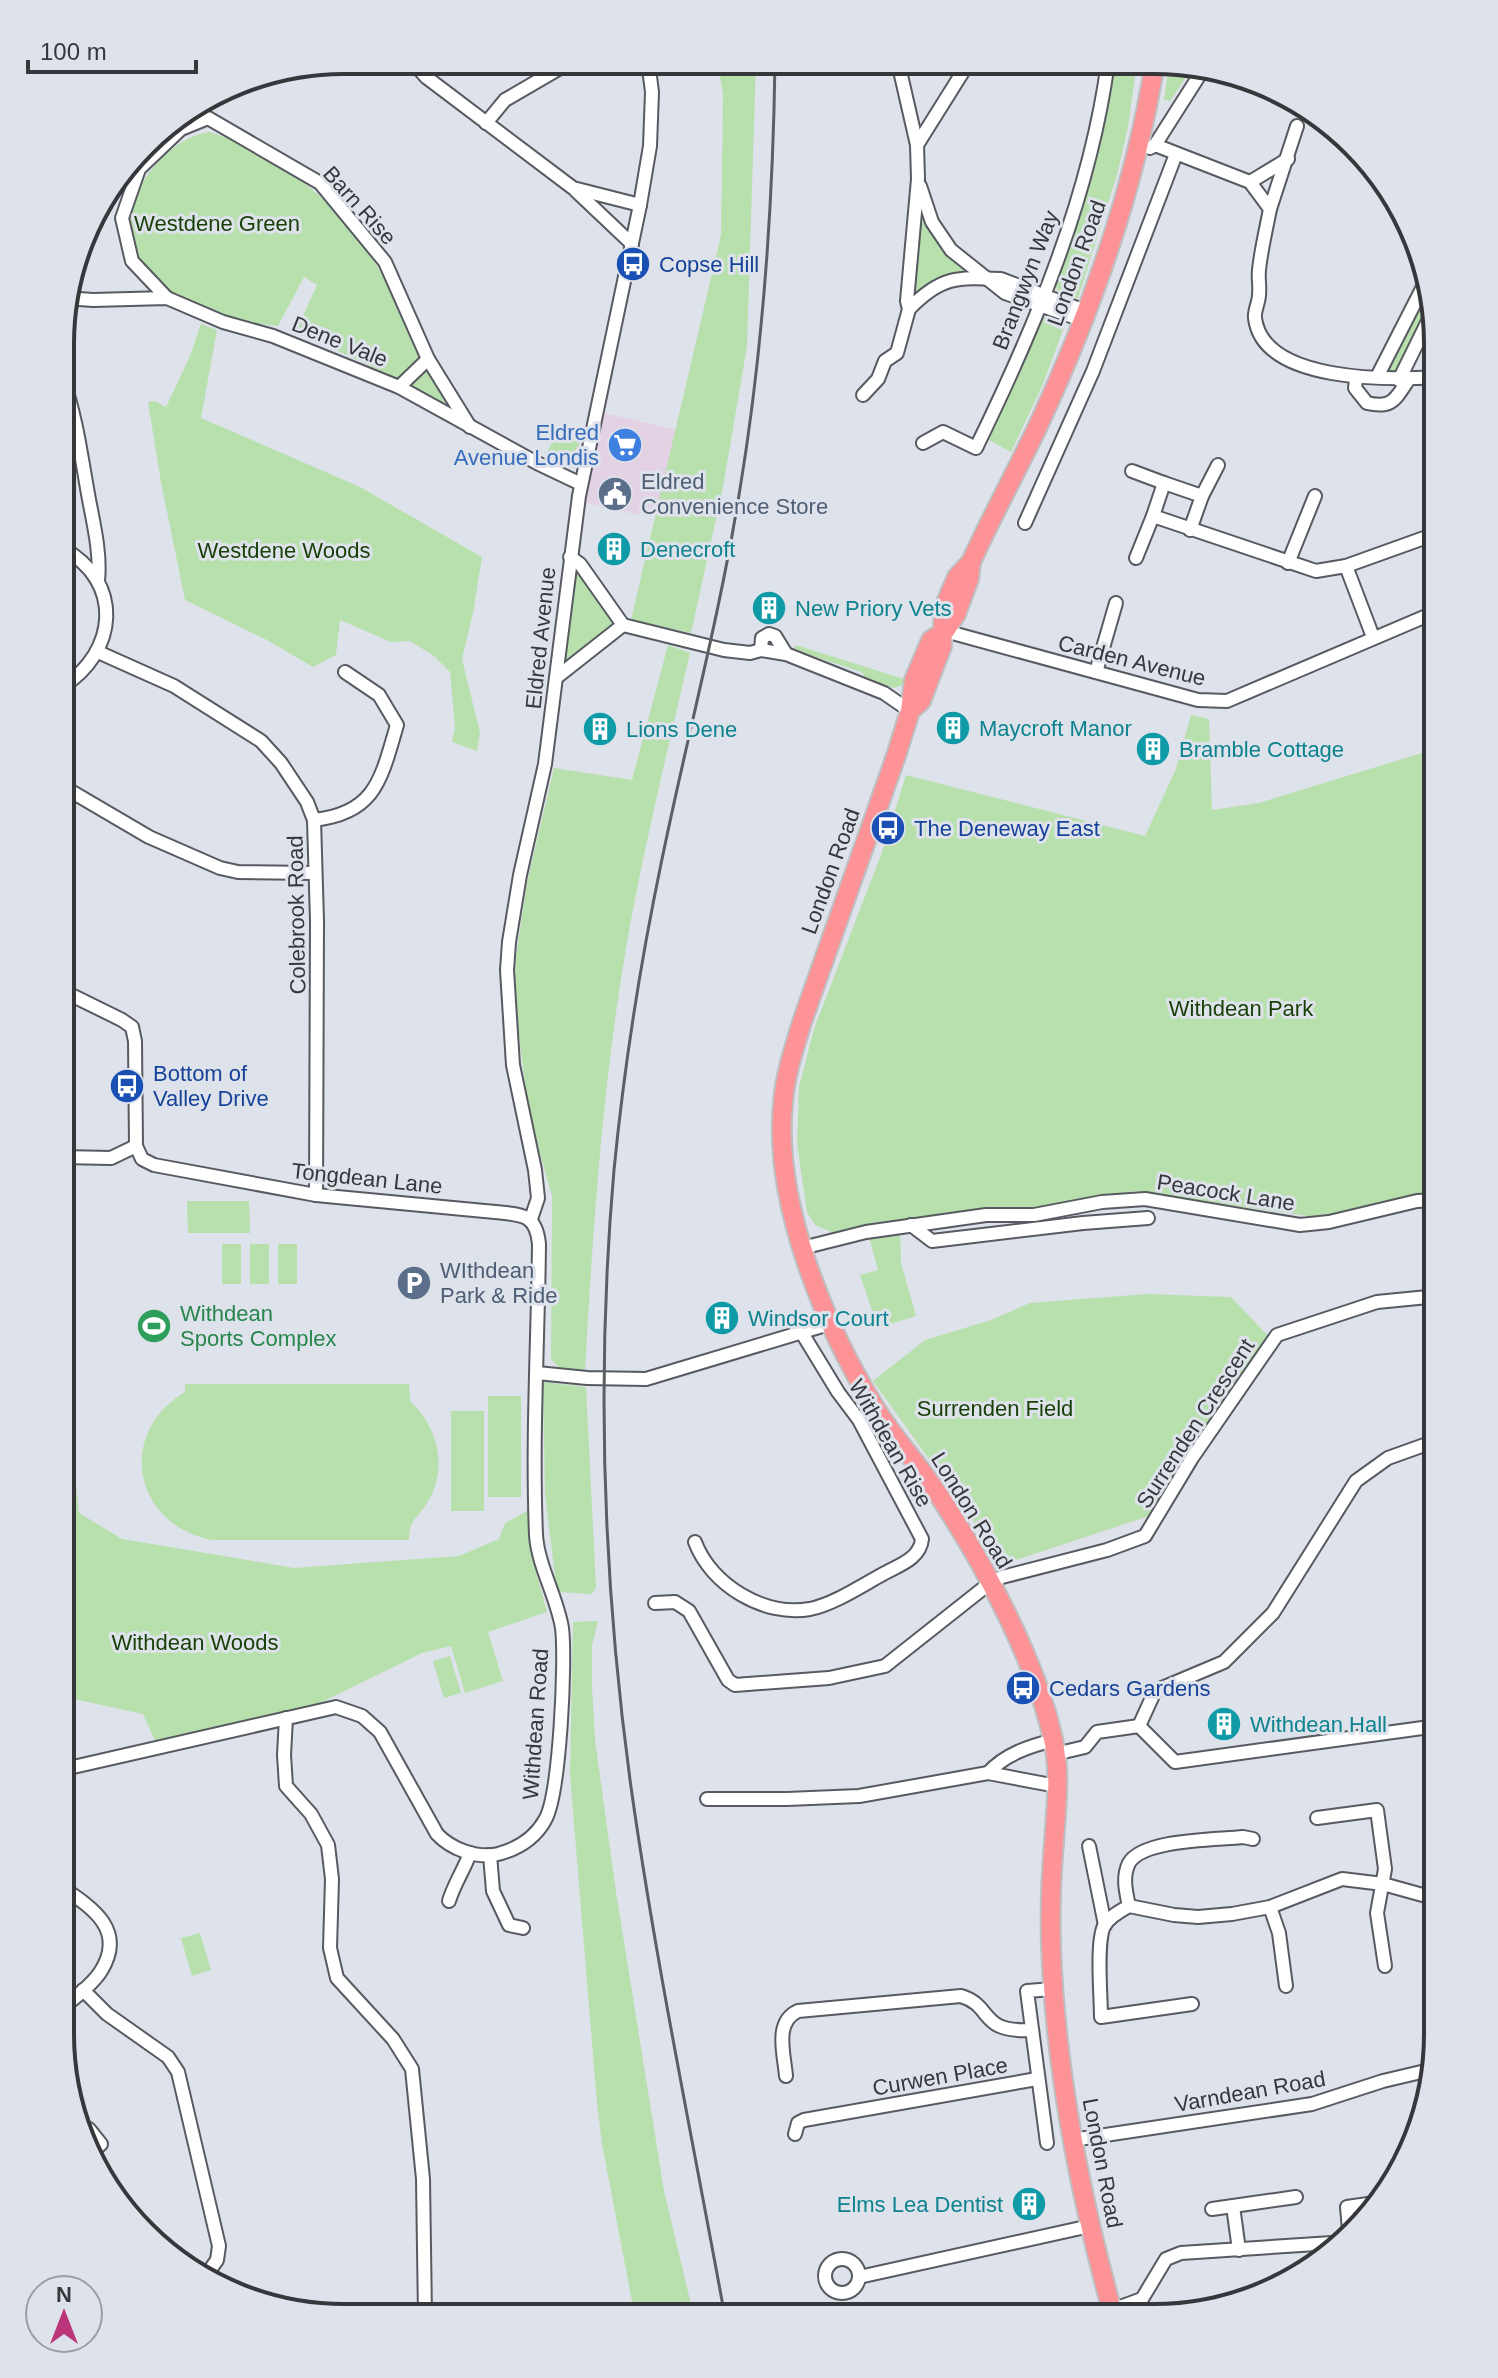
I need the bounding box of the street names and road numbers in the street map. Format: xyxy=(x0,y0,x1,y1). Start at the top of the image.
street label: Barn Rise xyxy=(318,161,401,250)
street label: London Road xyxy=(1042,197,1111,330)
street label: Brangwyn Way xyxy=(987,207,1063,353)
street label: Dene Vale xyxy=(288,311,391,372)
street label: Eldred Avenue xyxy=(521,566,560,710)
street label: Carden Avenue xyxy=(1055,630,1208,691)
street label: London Road xyxy=(796,805,865,938)
street label: Colebrook Road xyxy=(283,835,310,995)
street label: Tongdean Lane xyxy=(290,1158,444,1199)
street label: Peacock Lane xyxy=(1155,1169,1297,1216)
street label: Surrenden Crescent xyxy=(1131,1334,1260,1513)
street label: Withdean Rise xyxy=(844,1375,937,1511)
street label: London Road xyxy=(926,1448,1017,1573)
street label: Withdean Road xyxy=(518,1648,553,1801)
street label: Curwen Place xyxy=(870,2052,1010,2101)
street label: Varndean Road xyxy=(1173,2066,1327,2117)
street label: London Road xyxy=(1078,2096,1127,2230)

